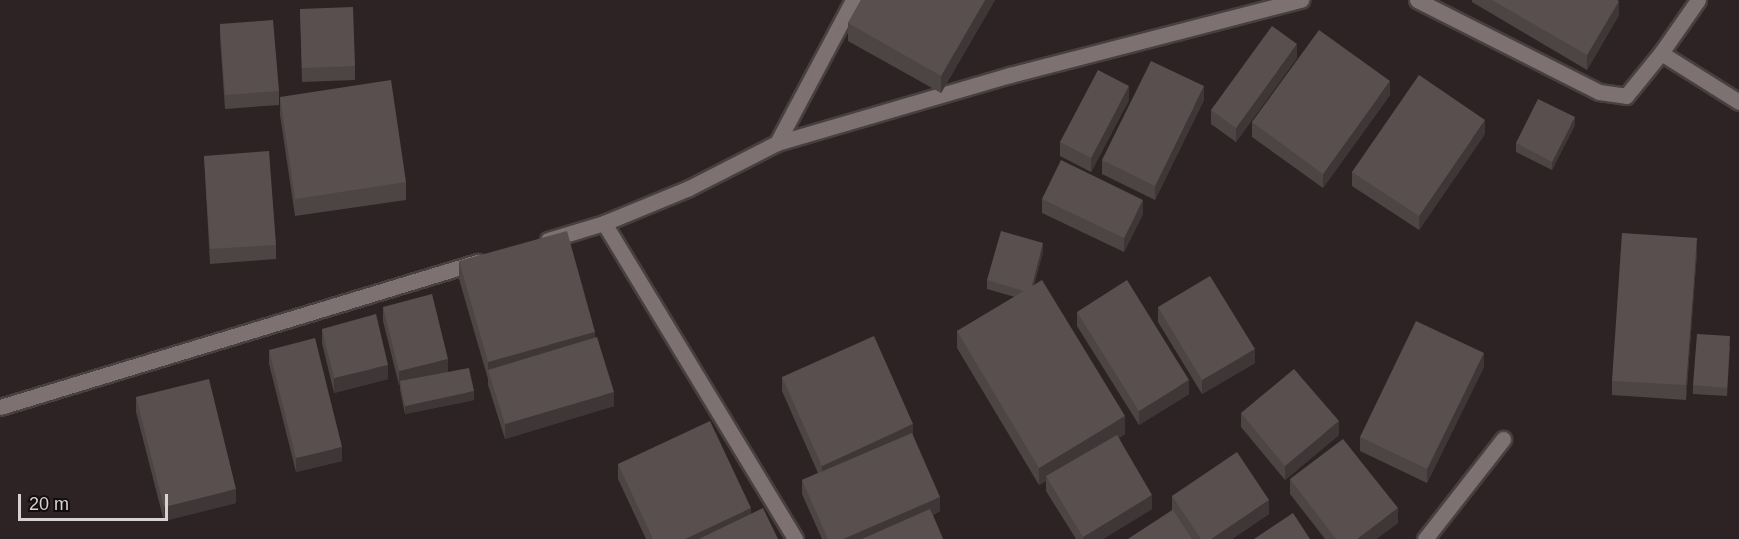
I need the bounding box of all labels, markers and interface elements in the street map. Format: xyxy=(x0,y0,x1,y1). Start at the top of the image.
scale bar xyxy=(21,482,171,520)
text: 20 m xyxy=(29,494,69,514)

